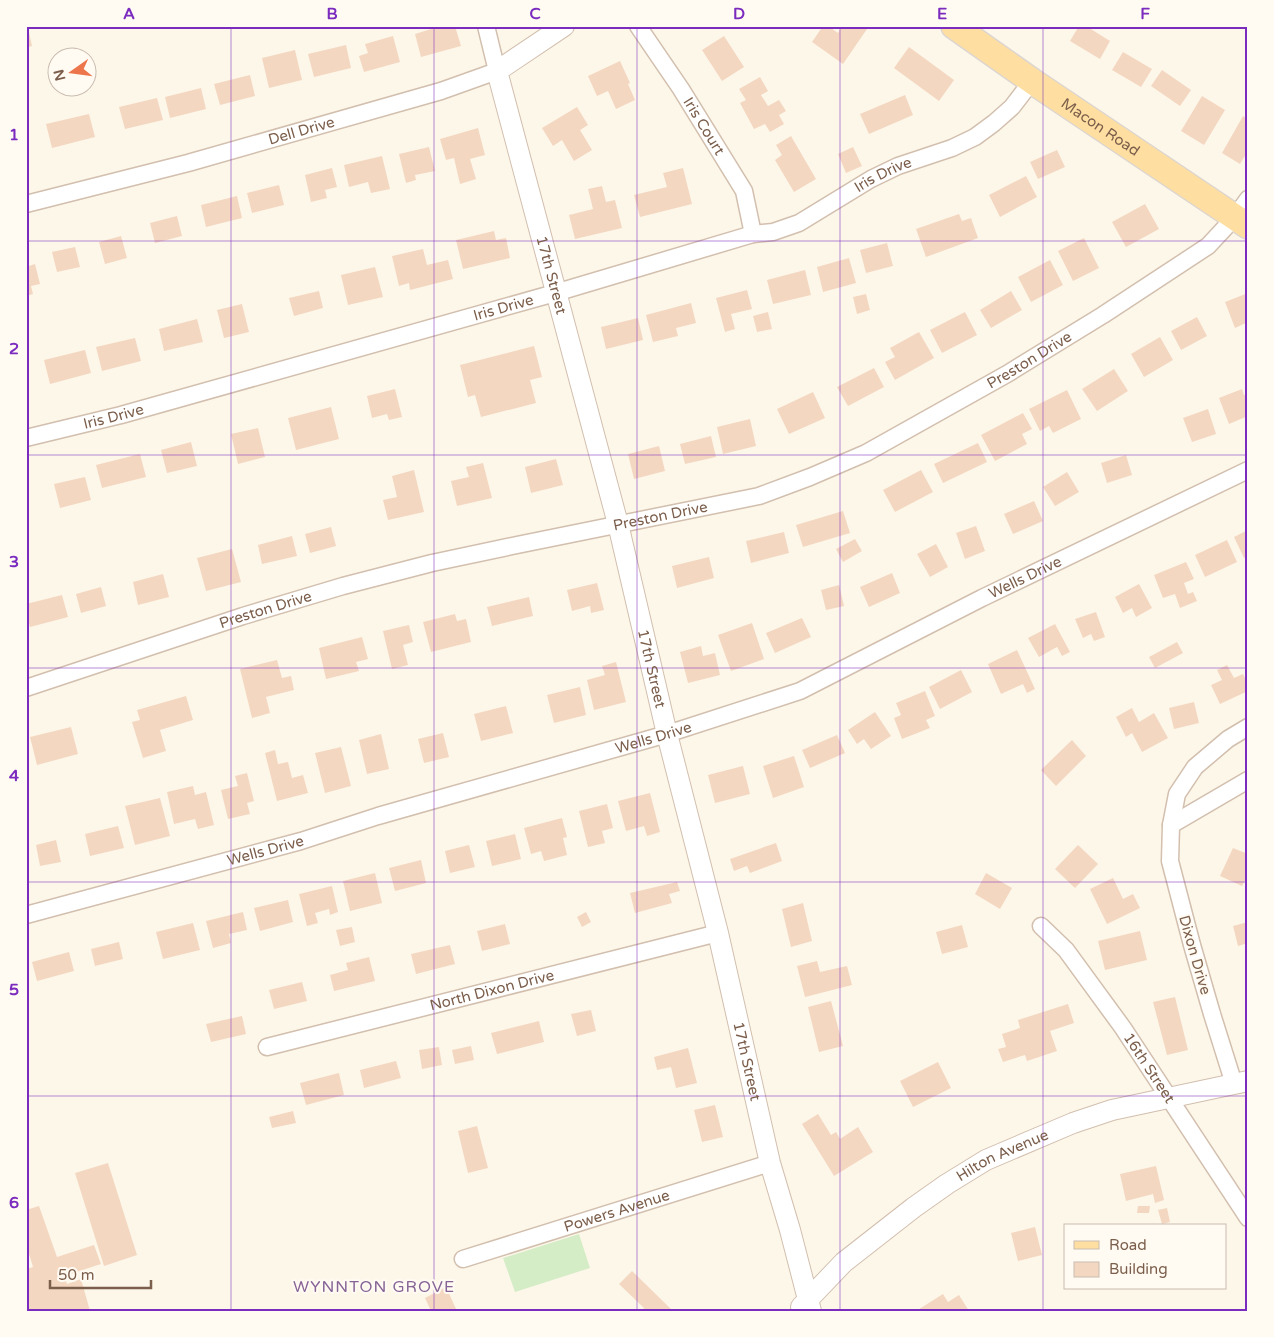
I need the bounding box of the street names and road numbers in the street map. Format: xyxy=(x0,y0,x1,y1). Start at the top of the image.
street label: Iris Court xyxy=(679,94,729,159)
street label: Macon Road xyxy=(1058,94,1143,160)
street label: Dell Drive xyxy=(266,113,337,149)
street label: Iris Drive xyxy=(851,153,914,196)
street label: 17th Street xyxy=(532,234,571,317)
street label: Iris Drive xyxy=(471,290,536,325)
street label: Preston Drive xyxy=(984,327,1075,392)
street label: Iris Drive xyxy=(81,400,146,433)
street label: Preston Drive xyxy=(611,498,709,534)
street label: Wells Drive xyxy=(986,552,1064,602)
street label: Preston Drive xyxy=(217,587,314,632)
street label: 17th Street xyxy=(634,627,670,710)
street label: Wells Drive xyxy=(613,718,694,757)
street label: Wells Drive xyxy=(225,832,306,869)
street label: Dixon Drive xyxy=(1175,913,1215,997)
street label: North Dixon Drive xyxy=(428,966,556,1014)
street label: 17th Street xyxy=(729,1020,765,1103)
street label: 16th Street xyxy=(1120,1029,1179,1107)
street label: Hilton Avenue xyxy=(953,1126,1051,1185)
street label: Powers Avenue xyxy=(562,1186,672,1236)

